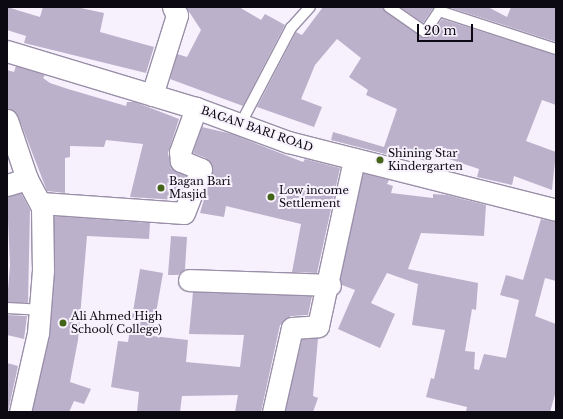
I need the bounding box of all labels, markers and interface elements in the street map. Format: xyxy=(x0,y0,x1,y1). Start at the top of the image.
scale bar xyxy=(419,16,475,42)
text: 20 m xyxy=(424,23,456,38)
street label: BAGAN BARI ROAD xyxy=(199,104,315,154)
place label: Shining Star Kindergarten xyxy=(388,147,463,173)
marker: Shining Star Kindergarten xyxy=(375,155,385,165)
place label: Bagan Bari Masjid xyxy=(169,175,230,201)
marker: Bagan Bari Masjid xyxy=(156,183,166,193)
place label: Low income Settlement xyxy=(279,184,349,210)
marker: Low income Settlement xyxy=(266,192,276,202)
place label: Ali Ahmed High School( College) xyxy=(71,310,163,336)
marker: Ali Ahmed High School( College) xyxy=(58,318,68,328)

